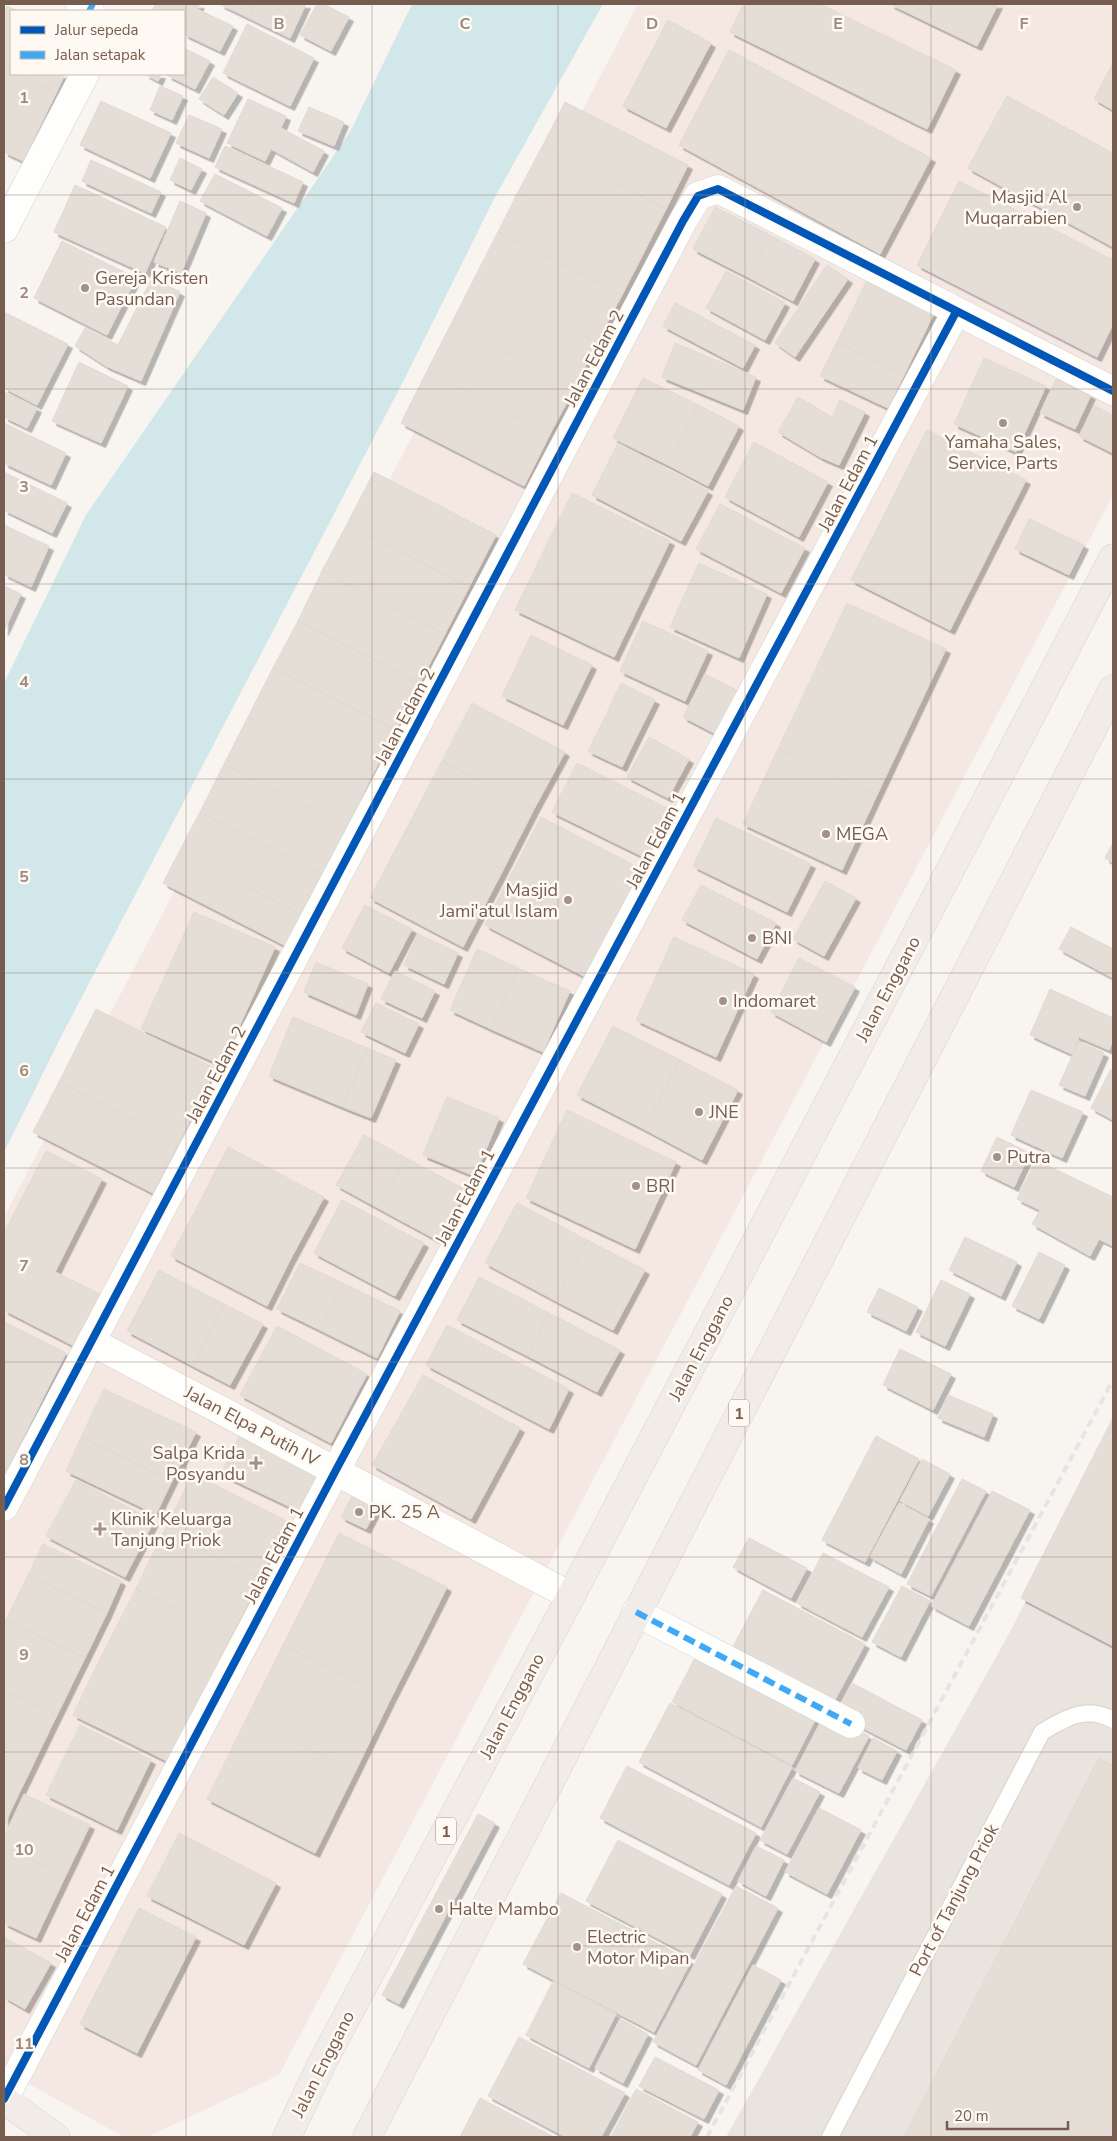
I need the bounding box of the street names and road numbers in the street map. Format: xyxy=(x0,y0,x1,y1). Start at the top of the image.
street label: Jalan Edam 2 xyxy=(558,305,630,411)
street label: Jalan Edam 1 xyxy=(812,430,884,536)
street label: Jalan Edam 2 xyxy=(369,663,441,769)
street label: Jalan Edam 1 xyxy=(620,787,692,893)
street label: Jalan Enggano xyxy=(850,932,926,1047)
street label: Jalan Edam 2 xyxy=(180,1021,252,1127)
street label: Jalan Edam 1 xyxy=(429,1144,501,1250)
street label: Jalan Enggano xyxy=(663,1291,739,1406)
street label: Jalan Elpa Putih IV xyxy=(180,1380,324,1472)
road number: 1 xyxy=(729,1400,749,1426)
street label: Jalan Edam 1 xyxy=(238,1502,310,1608)
street label: Jalan Enggano xyxy=(474,1649,550,1764)
road number: 1 xyxy=(436,1818,456,1844)
street label: Port of Tanjung Priok xyxy=(904,1819,1005,1980)
street label: Jalan Edam 1 xyxy=(49,1860,121,1966)
street label: Jalan Enggano xyxy=(285,2007,360,2122)

